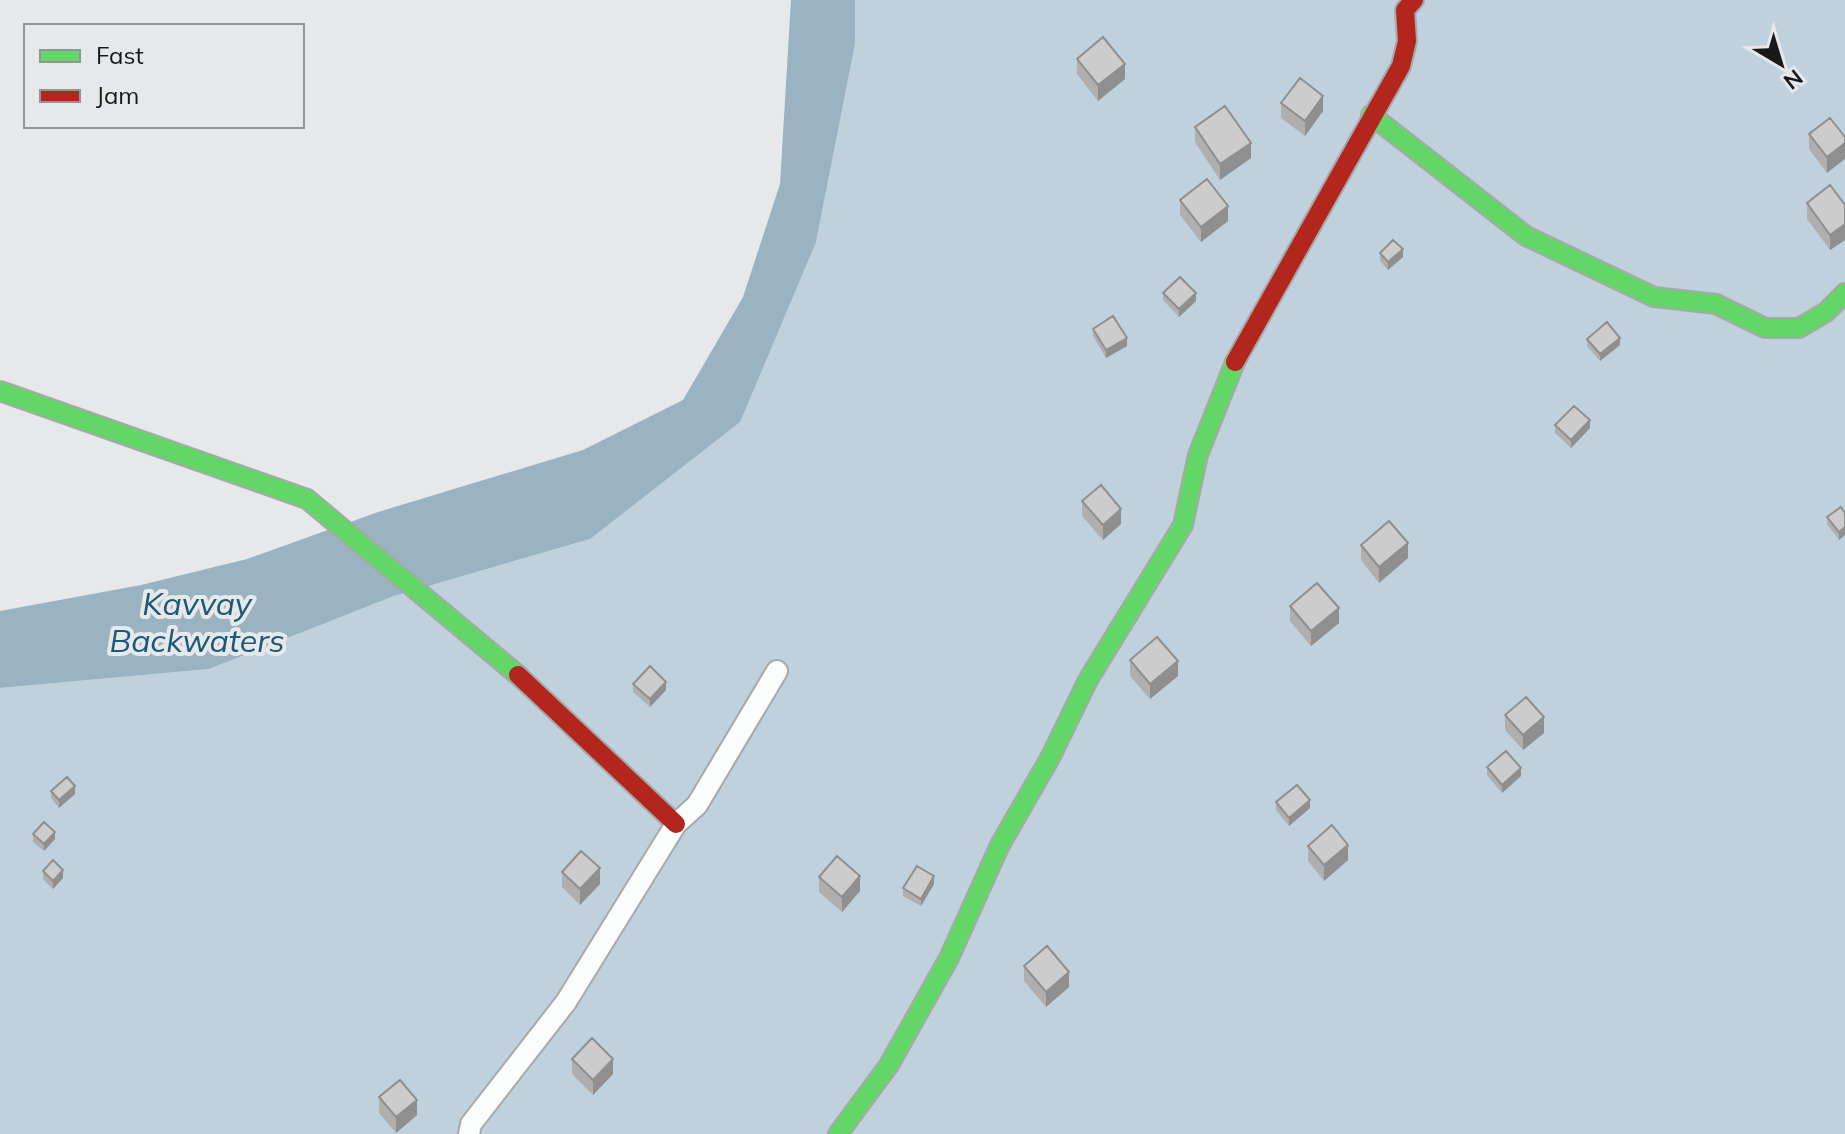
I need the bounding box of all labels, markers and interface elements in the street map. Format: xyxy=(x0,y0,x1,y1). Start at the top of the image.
legend xyxy=(24,24,304,128)
north arrow xyxy=(1741,24,1821,104)
text: Fast xyxy=(96,40,144,70)
text: N xyxy=(1778,64,1808,96)
text: Jam xyxy=(96,80,139,110)
water label: Kavvay Backwaters xyxy=(109,583,285,660)

